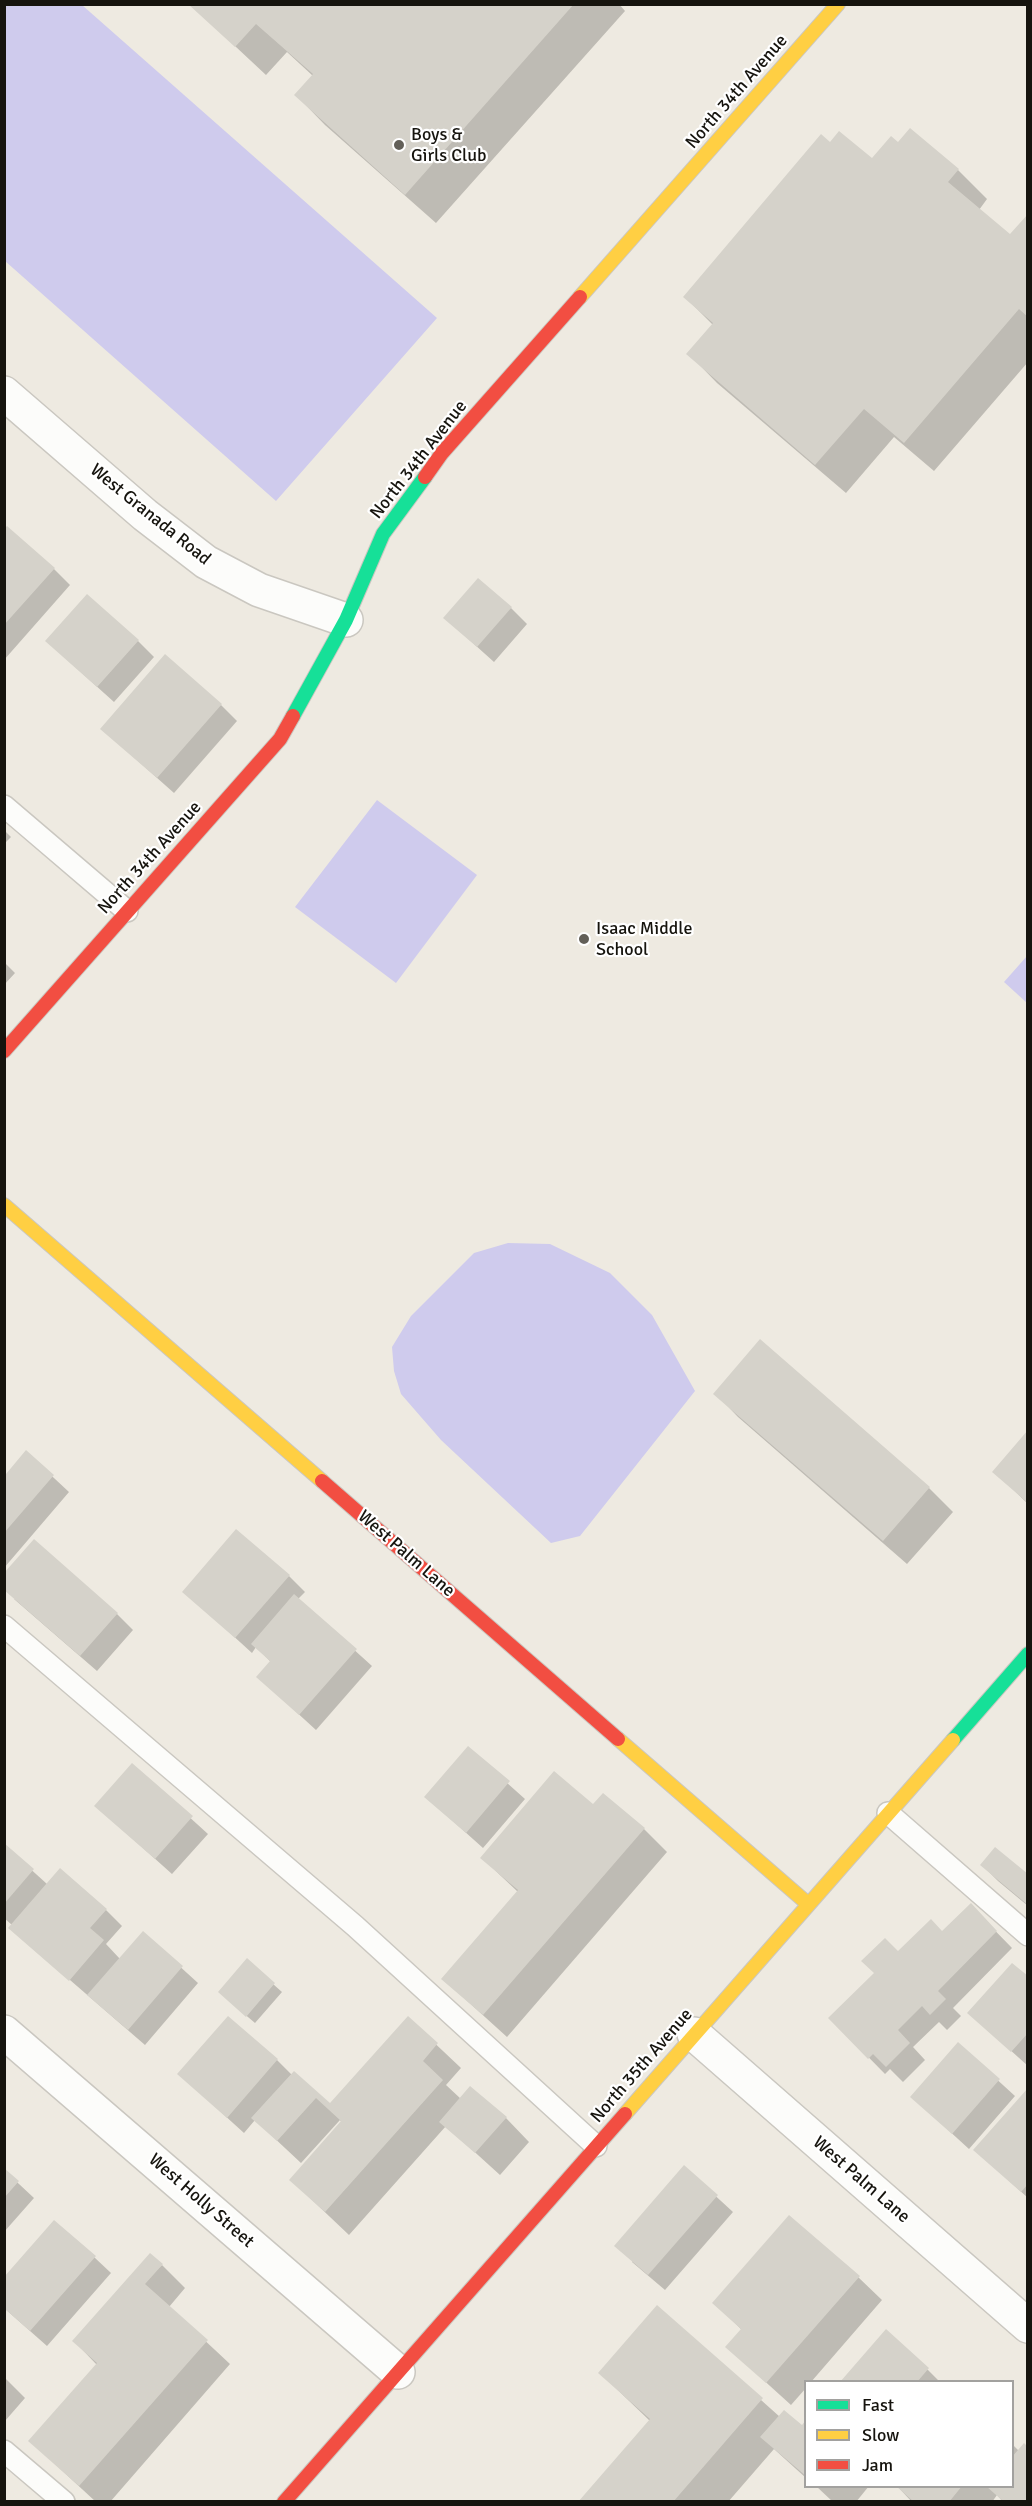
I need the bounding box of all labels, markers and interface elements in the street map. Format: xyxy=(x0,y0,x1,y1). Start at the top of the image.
street label: North 34th Avenue xyxy=(681,30,793,154)
place label: Boys & Girls Club xyxy=(411,124,486,166)
marker: Boys & Girls Club xyxy=(392,138,406,152)
street label: North 34th Avenue xyxy=(366,396,472,524)
street label: West Granada Road xyxy=(85,460,215,570)
street label: North 34th Avenue xyxy=(94,797,206,919)
place label: Isaac Middle School xyxy=(596,918,692,960)
marker: Isaac Middle School xyxy=(577,932,591,946)
street label: West Palm Lane xyxy=(353,1506,459,1602)
street label: North 35th Avenue xyxy=(586,2004,698,2128)
street label: West Palm Lane xyxy=(808,2132,914,2228)
street label: West Holly Street xyxy=(144,2149,258,2253)
legend xyxy=(804,2380,1014,2488)
text: Fast xyxy=(862,2394,894,2416)
text: Slow xyxy=(862,2424,899,2446)
text: Jam xyxy=(862,2454,893,2476)

